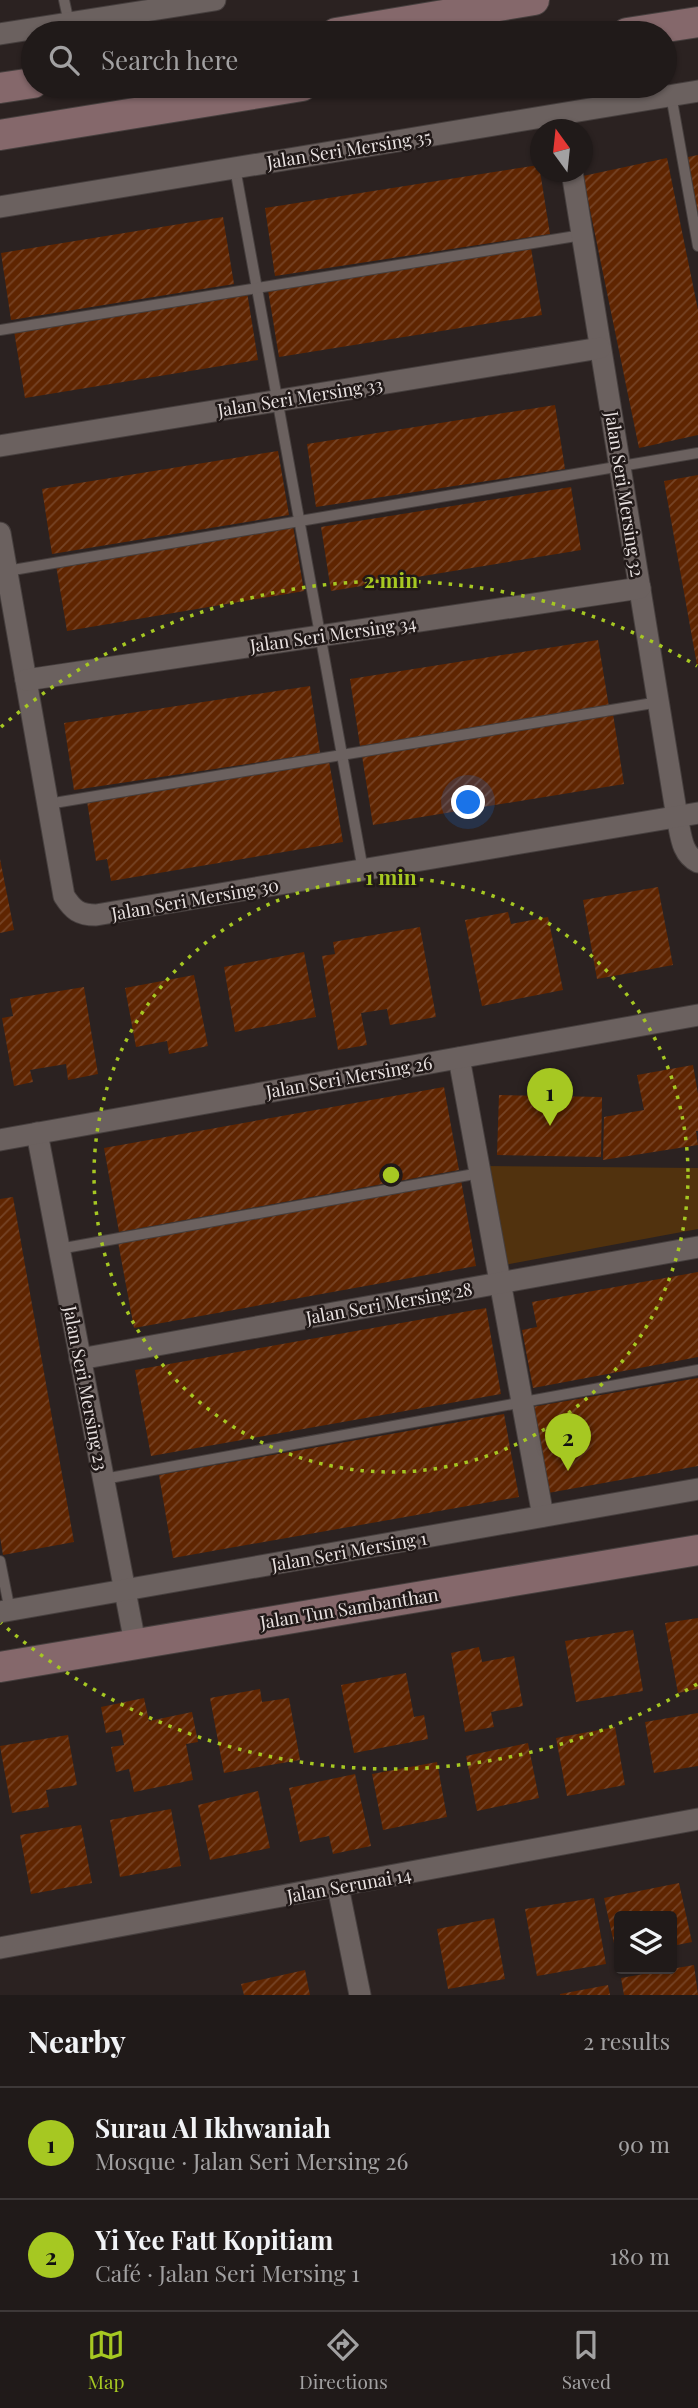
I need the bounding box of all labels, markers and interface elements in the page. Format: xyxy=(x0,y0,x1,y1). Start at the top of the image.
search box xyxy=(21,21,677,98)
icon: search xyxy=(45,41,83,79)
text: Search here xyxy=(101,42,238,77)
north arrow xyxy=(530,119,593,182)
street label: Jalan Seri Mersing 35 xyxy=(264,124,433,174)
street label: Jalan Seri Mersing 33 xyxy=(215,372,384,422)
street label: Jalan Seri Mersing 32 xyxy=(600,408,650,579)
text: 2 min xyxy=(364,565,418,593)
street label: Jalan Seri Mersing 34 xyxy=(247,610,418,658)
your location xyxy=(451,785,485,819)
text: 1 min xyxy=(365,862,417,890)
street label: Jalan Seri Mersing 30 xyxy=(108,872,281,926)
street label: Jalan Seri Mersing 26 xyxy=(263,1051,434,1104)
pin: 1 xyxy=(527,1068,573,1126)
centre of rings xyxy=(379,1163,403,1187)
street label: Jalan Seri Mersing 28 xyxy=(303,1277,474,1330)
street label: Jalan Seri Mersing 23 xyxy=(58,1303,114,1472)
pin: 2 xyxy=(545,1413,591,1471)
street label: Jalan Seri Mersing 1 xyxy=(268,1525,429,1577)
street label: Jalan Tun Sambanthan xyxy=(257,1582,440,1634)
street label: Jalan Serunai 14 xyxy=(284,1862,413,1908)
map controls xyxy=(614,1911,677,1974)
button: layers xyxy=(614,1911,677,1974)
text: Nearby xyxy=(28,2021,126,2061)
text: 2 results xyxy=(583,2025,670,2056)
text: Surau Al Ikhwaniah xyxy=(95,2110,331,2145)
text: 1 xyxy=(47,2128,55,2159)
text: 90 m xyxy=(618,2128,670,2159)
text: Mosque · Jalan Seri Mersing 26 xyxy=(95,2145,408,2176)
text: Yi Yee Fatt Kopitiam xyxy=(95,2222,333,2257)
text: 2 xyxy=(45,2240,57,2271)
text: 180 m xyxy=(610,2240,670,2271)
text: Café · Jalan Seri Mersing 1 xyxy=(95,2257,360,2288)
tab: Map xyxy=(87,2326,125,2394)
tab: Directions xyxy=(299,2326,388,2394)
tab: Saved xyxy=(562,2326,611,2394)

